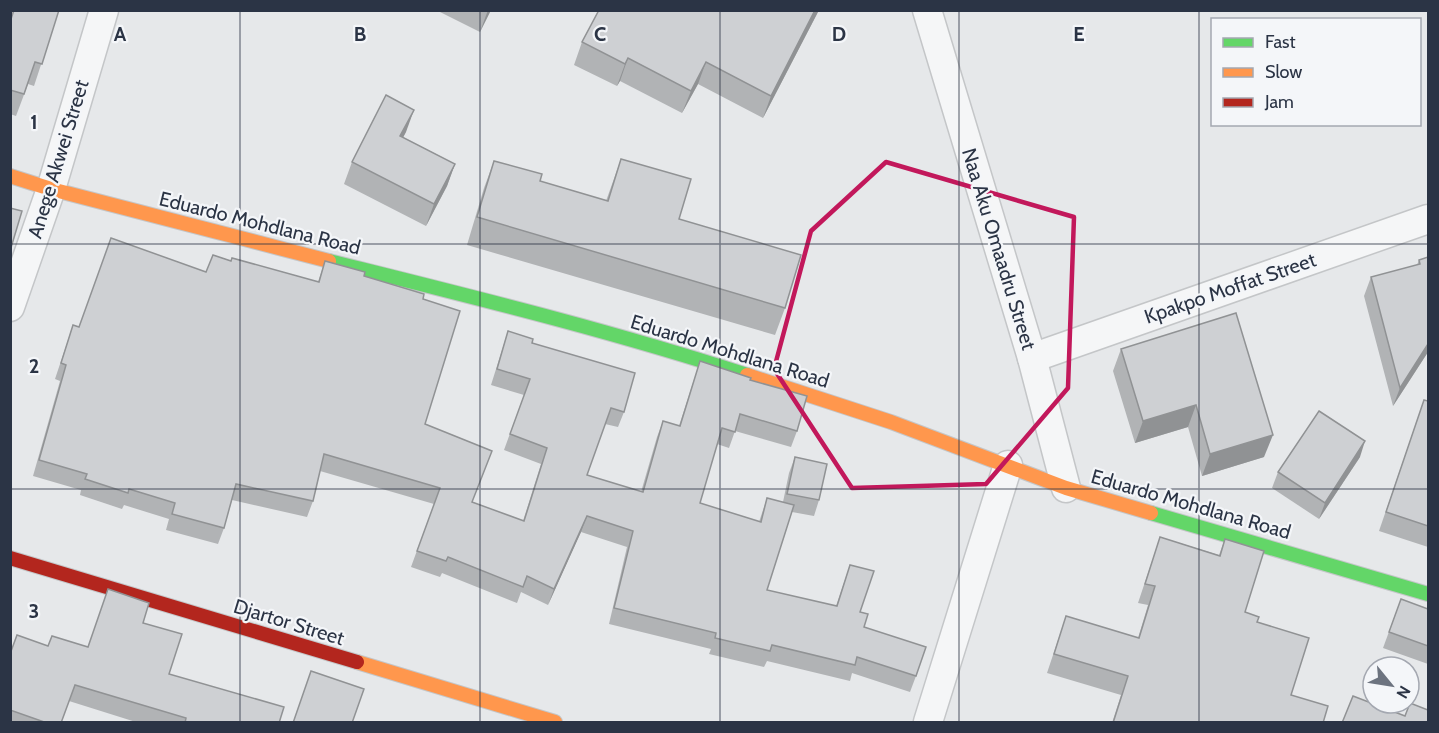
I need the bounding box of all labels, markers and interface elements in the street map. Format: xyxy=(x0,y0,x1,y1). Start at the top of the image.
legend xyxy=(1211,18,1421,126)
text: A xyxy=(114,22,127,46)
text: B xyxy=(354,22,366,46)
text: C xyxy=(594,22,606,46)
text: D xyxy=(832,22,846,46)
text: E xyxy=(1073,22,1085,46)
text: Fast xyxy=(1265,31,1296,53)
text: Slow xyxy=(1265,61,1302,83)
street label: Anege Akwei Street xyxy=(22,77,94,241)
text: Jam xyxy=(1264,91,1294,113)
text: 1 xyxy=(30,110,38,134)
street label: Naa Aku Omaadru Street xyxy=(957,145,1041,353)
street label: Eduardo Mohdlana Road xyxy=(157,186,363,260)
street label: Kpakpo Moffat Street xyxy=(1141,247,1319,329)
street label: Eduardo Mohdlana Road xyxy=(628,309,832,393)
text: 2 xyxy=(29,354,39,378)
street label: Eduardo Mohdlana Road xyxy=(1088,464,1294,544)
street label: Djartor Street xyxy=(231,594,347,650)
text: 3 xyxy=(29,599,39,623)
north arrow xyxy=(1361,655,1421,715)
text: N xyxy=(1393,683,1415,702)

